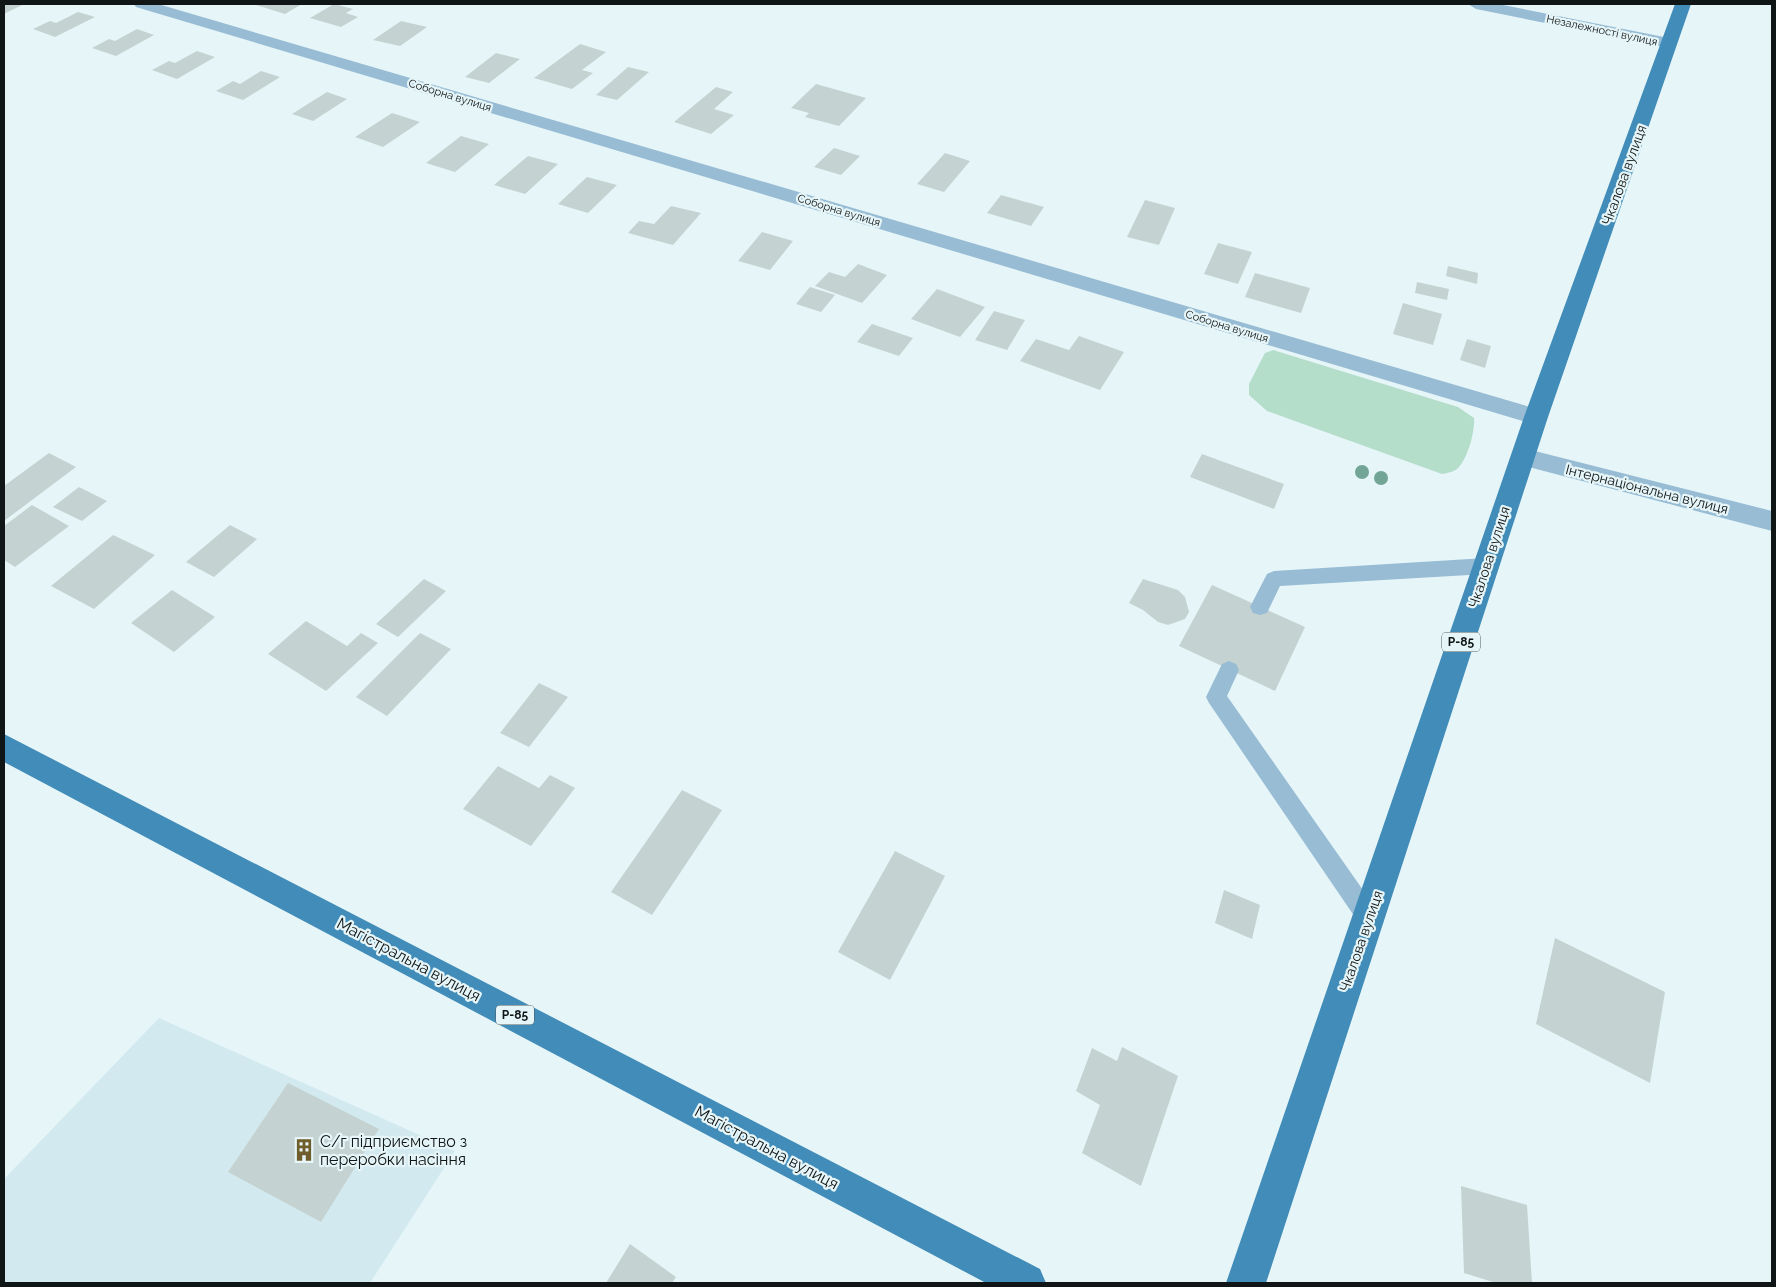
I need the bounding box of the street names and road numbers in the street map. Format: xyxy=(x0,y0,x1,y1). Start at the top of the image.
street label: Незалежності вулиця xyxy=(1545,12,1659,49)
street label: Соборна вулиця xyxy=(407,77,493,114)
street label: Чкалова вулиця xyxy=(1598,123,1650,227)
street label: Соборна вулиця xyxy=(796,192,882,229)
street label: Соборна вулиця xyxy=(1184,308,1270,345)
street label: Інтернаціональна вулиця xyxy=(1564,461,1730,517)
street label: Чкалова вулиця xyxy=(1465,504,1513,610)
road number: Р-85 xyxy=(1442,632,1480,652)
street label: Чкалова вулиця xyxy=(1336,888,1386,994)
street label: Магістральна вулиця xyxy=(334,913,484,1005)
road number: Р-85 xyxy=(496,1006,534,1024)
street label: Магістральна вулиця xyxy=(692,1101,842,1193)

